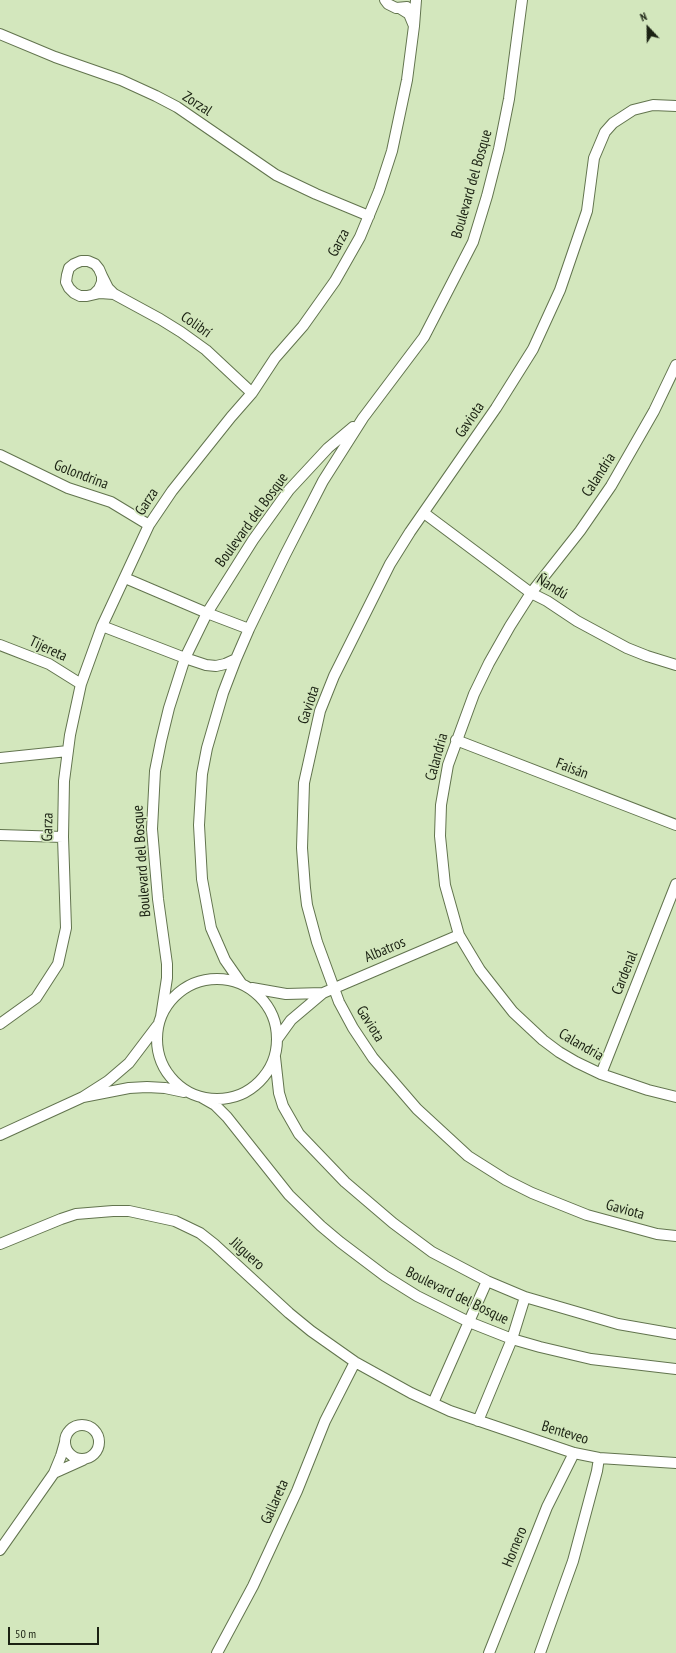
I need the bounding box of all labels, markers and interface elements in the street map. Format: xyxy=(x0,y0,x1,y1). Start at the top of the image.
north arrow xyxy=(628,8,668,48)
text: N xyxy=(638,9,649,24)
street label: Zorzal xyxy=(179,88,215,120)
street label: Boulevard del Bosque xyxy=(448,128,496,240)
street label: Garza xyxy=(324,226,354,260)
street label: Colibrí xyxy=(177,308,215,342)
street label: Gaviota xyxy=(452,399,488,441)
street label: Calandria xyxy=(578,450,620,500)
street label: Golondrina xyxy=(51,456,111,494)
street label: Boulevard del Bosque xyxy=(212,469,292,571)
street label: Garza xyxy=(132,485,162,519)
street label: Ñandú xyxy=(533,570,571,604)
street label: Tijereta xyxy=(26,632,70,666)
street label: Gaviota xyxy=(294,684,324,726)
street label: Calandria xyxy=(422,731,452,783)
street label: Faisán xyxy=(553,755,591,783)
street label: Boulevard del Bosque xyxy=(129,804,155,918)
street label: Garza xyxy=(39,812,57,842)
street label: Albatros xyxy=(362,933,408,967)
street label: Cardenal xyxy=(608,949,642,997)
street label: Gaviota xyxy=(352,1003,388,1045)
street label: Calandria xyxy=(555,1025,607,1065)
street label: Gaviota xyxy=(604,1196,646,1224)
street label: Jilguero xyxy=(226,1234,268,1274)
street label: Boulevard del Bosque xyxy=(403,1263,511,1329)
street label: Benteveo xyxy=(539,1417,591,1449)
street label: Gallareta xyxy=(257,1477,293,1527)
street label: Hornero xyxy=(499,1524,531,1570)
scale bar xyxy=(10,1619,101,1645)
text: 50 m xyxy=(15,1626,36,1641)

